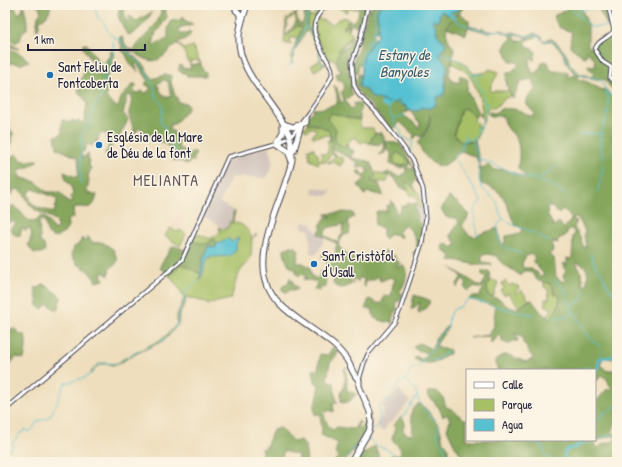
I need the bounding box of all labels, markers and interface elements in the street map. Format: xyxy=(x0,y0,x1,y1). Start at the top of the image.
scale bar xyxy=(28,26,145,52)
text: 1 km xyxy=(34,31,54,48)
water label: Estany de Banyoles xyxy=(378,44,431,82)
place label: Sant Feliu de Fontcoberta xyxy=(57,57,122,92)
marker: Sant Feliu de Fontcoberta xyxy=(45,70,55,80)
place label: Església de la Mare de Déu de la font xyxy=(107,127,203,162)
marker: Església de la Mare de Déu de la font xyxy=(94,140,104,150)
district label: MELIANTA xyxy=(133,169,199,191)
place label: Sant Cristòfol d'Usall xyxy=(322,246,395,281)
marker: Sant Cristòfol d'Usall xyxy=(309,259,319,269)
legend xyxy=(466,369,596,441)
text: Calle xyxy=(502,376,523,393)
text: Parque xyxy=(502,396,532,413)
text: Agua xyxy=(502,416,523,433)

